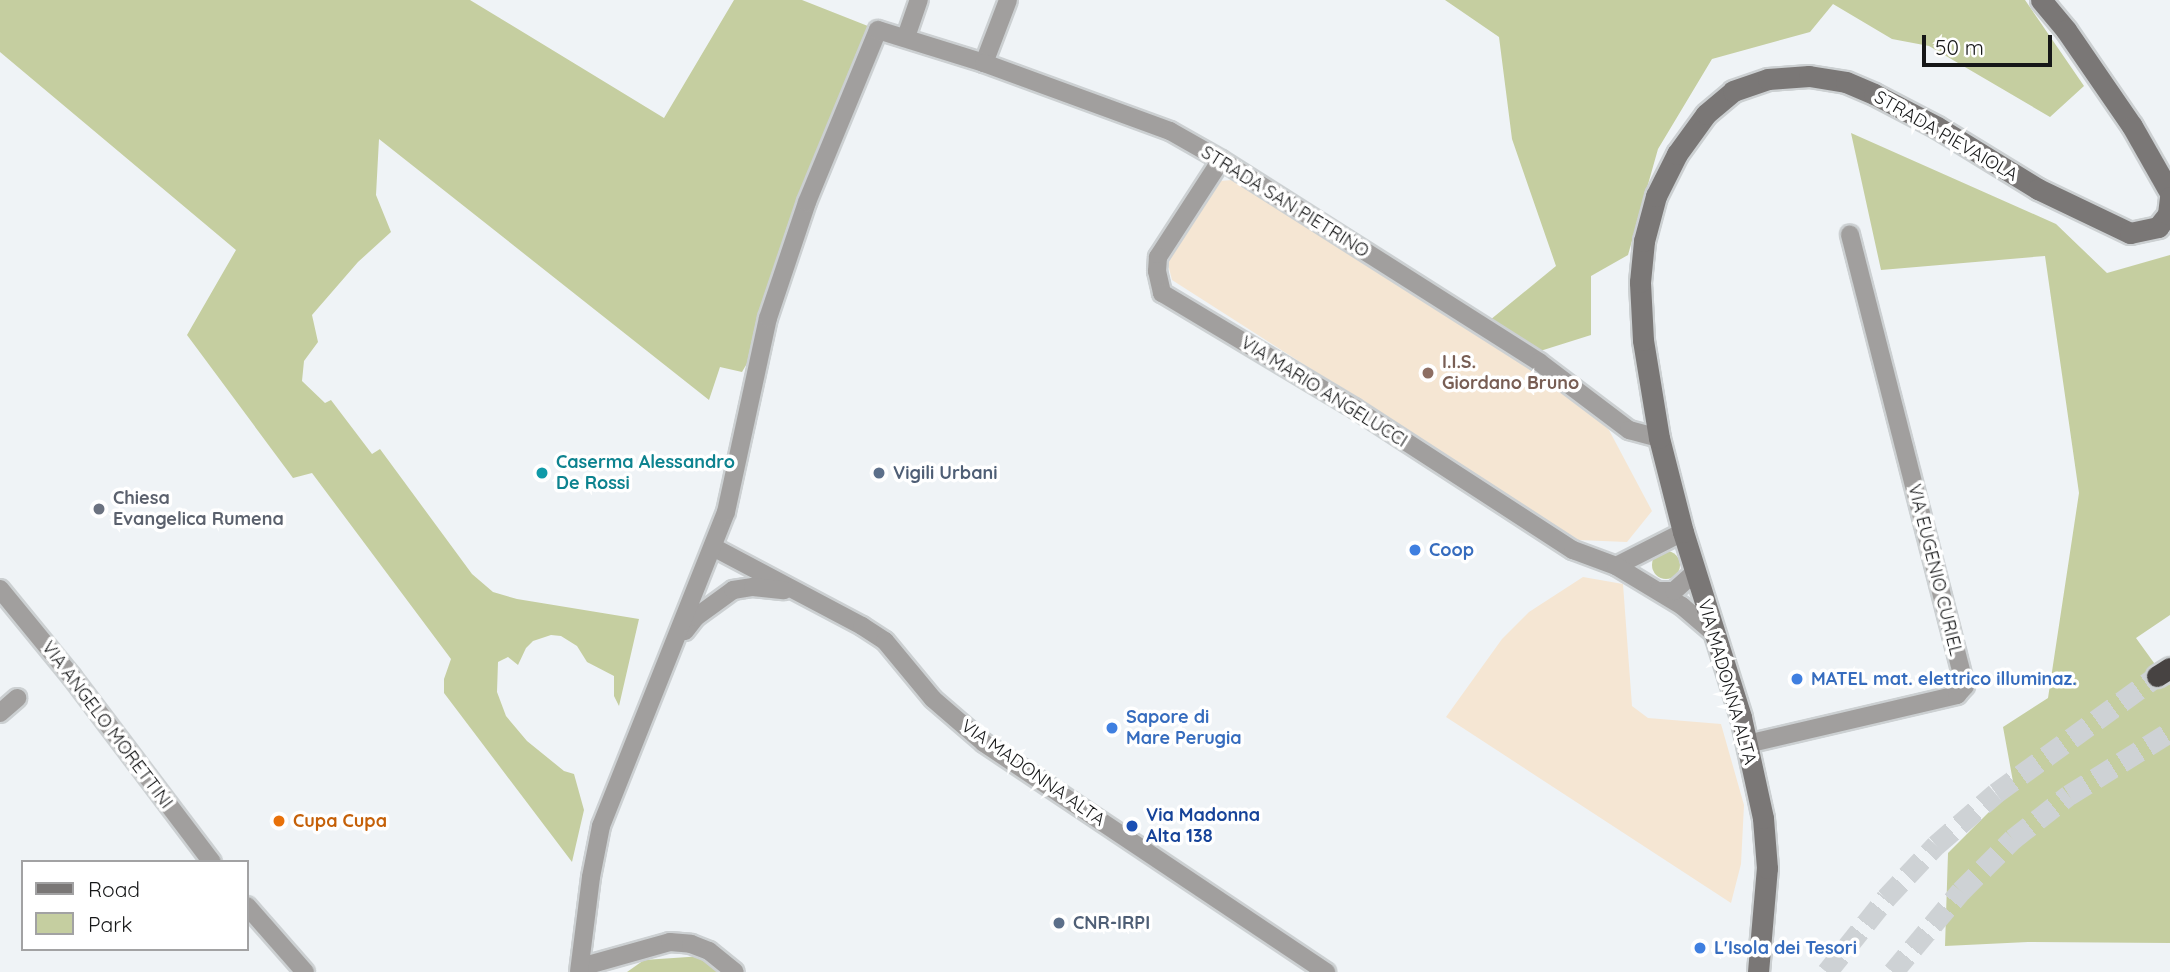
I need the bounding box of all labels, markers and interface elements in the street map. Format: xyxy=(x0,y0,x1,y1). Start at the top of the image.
scale bar xyxy=(1925,21,2054,65)
text: 50 m xyxy=(1935,34,1984,60)
street label: STRADA PIEVAIOLA xyxy=(1870,86,2022,186)
street label: STRADA SAN PIETRINO xyxy=(1197,142,1373,262)
street label: VIA MARIO ANGELUCCI xyxy=(1237,332,1411,452)
place label: I.I.S. Giordano Bruno xyxy=(1442,352,1579,394)
marker: I.I.S. Giordano Bruno xyxy=(1420,365,1436,381)
place label: Caserma Alessandro De Rossi xyxy=(556,452,735,494)
place label: Vigili Urbani xyxy=(893,462,997,484)
marker: Caserma Alessandro De Rossi xyxy=(534,465,550,481)
marker: Vigili Urbani xyxy=(871,465,887,481)
street label: VIA EUGENIO CURIEL xyxy=(1903,482,1967,658)
place label: Chiesa Evangelica Rumena xyxy=(113,488,284,530)
marker: Chiesa Evangelica Rumena xyxy=(91,501,107,517)
place label: Coop xyxy=(1429,539,1474,561)
marker: Coop xyxy=(1407,542,1423,558)
street label: VIA MADONNA ALTA xyxy=(1693,597,1761,767)
street label: VIA ANGELO MORETTINI xyxy=(37,637,177,813)
place label: MATEL mat. elettrico illuminaz. xyxy=(1811,668,2077,690)
marker: MATEL mat. elettrico illuminaz. xyxy=(1789,671,1805,687)
place label: Sapore di Mare Perugia xyxy=(1126,707,1242,750)
street label: VIA MADONNA ALTA xyxy=(957,715,1109,831)
marker: Sapore di Mare Perugia xyxy=(1104,720,1120,736)
place label: Via Madonna Alta 138 xyxy=(1146,805,1260,848)
place label: Cupa Cupa xyxy=(293,810,387,832)
marker: Cupa Cupa xyxy=(271,813,287,829)
marker: Via Madonna Alta 138 xyxy=(1124,818,1140,834)
legend xyxy=(21,860,248,951)
text: Road xyxy=(88,876,140,902)
text: Park xyxy=(88,911,132,937)
place label: CNR-IRPI xyxy=(1073,912,1150,934)
marker: CNR-IRPI xyxy=(1051,915,1067,931)
place label: L'Isola dei Tesori xyxy=(1714,937,1857,959)
marker: L'Isola dei Tesori xyxy=(1692,940,1708,956)

